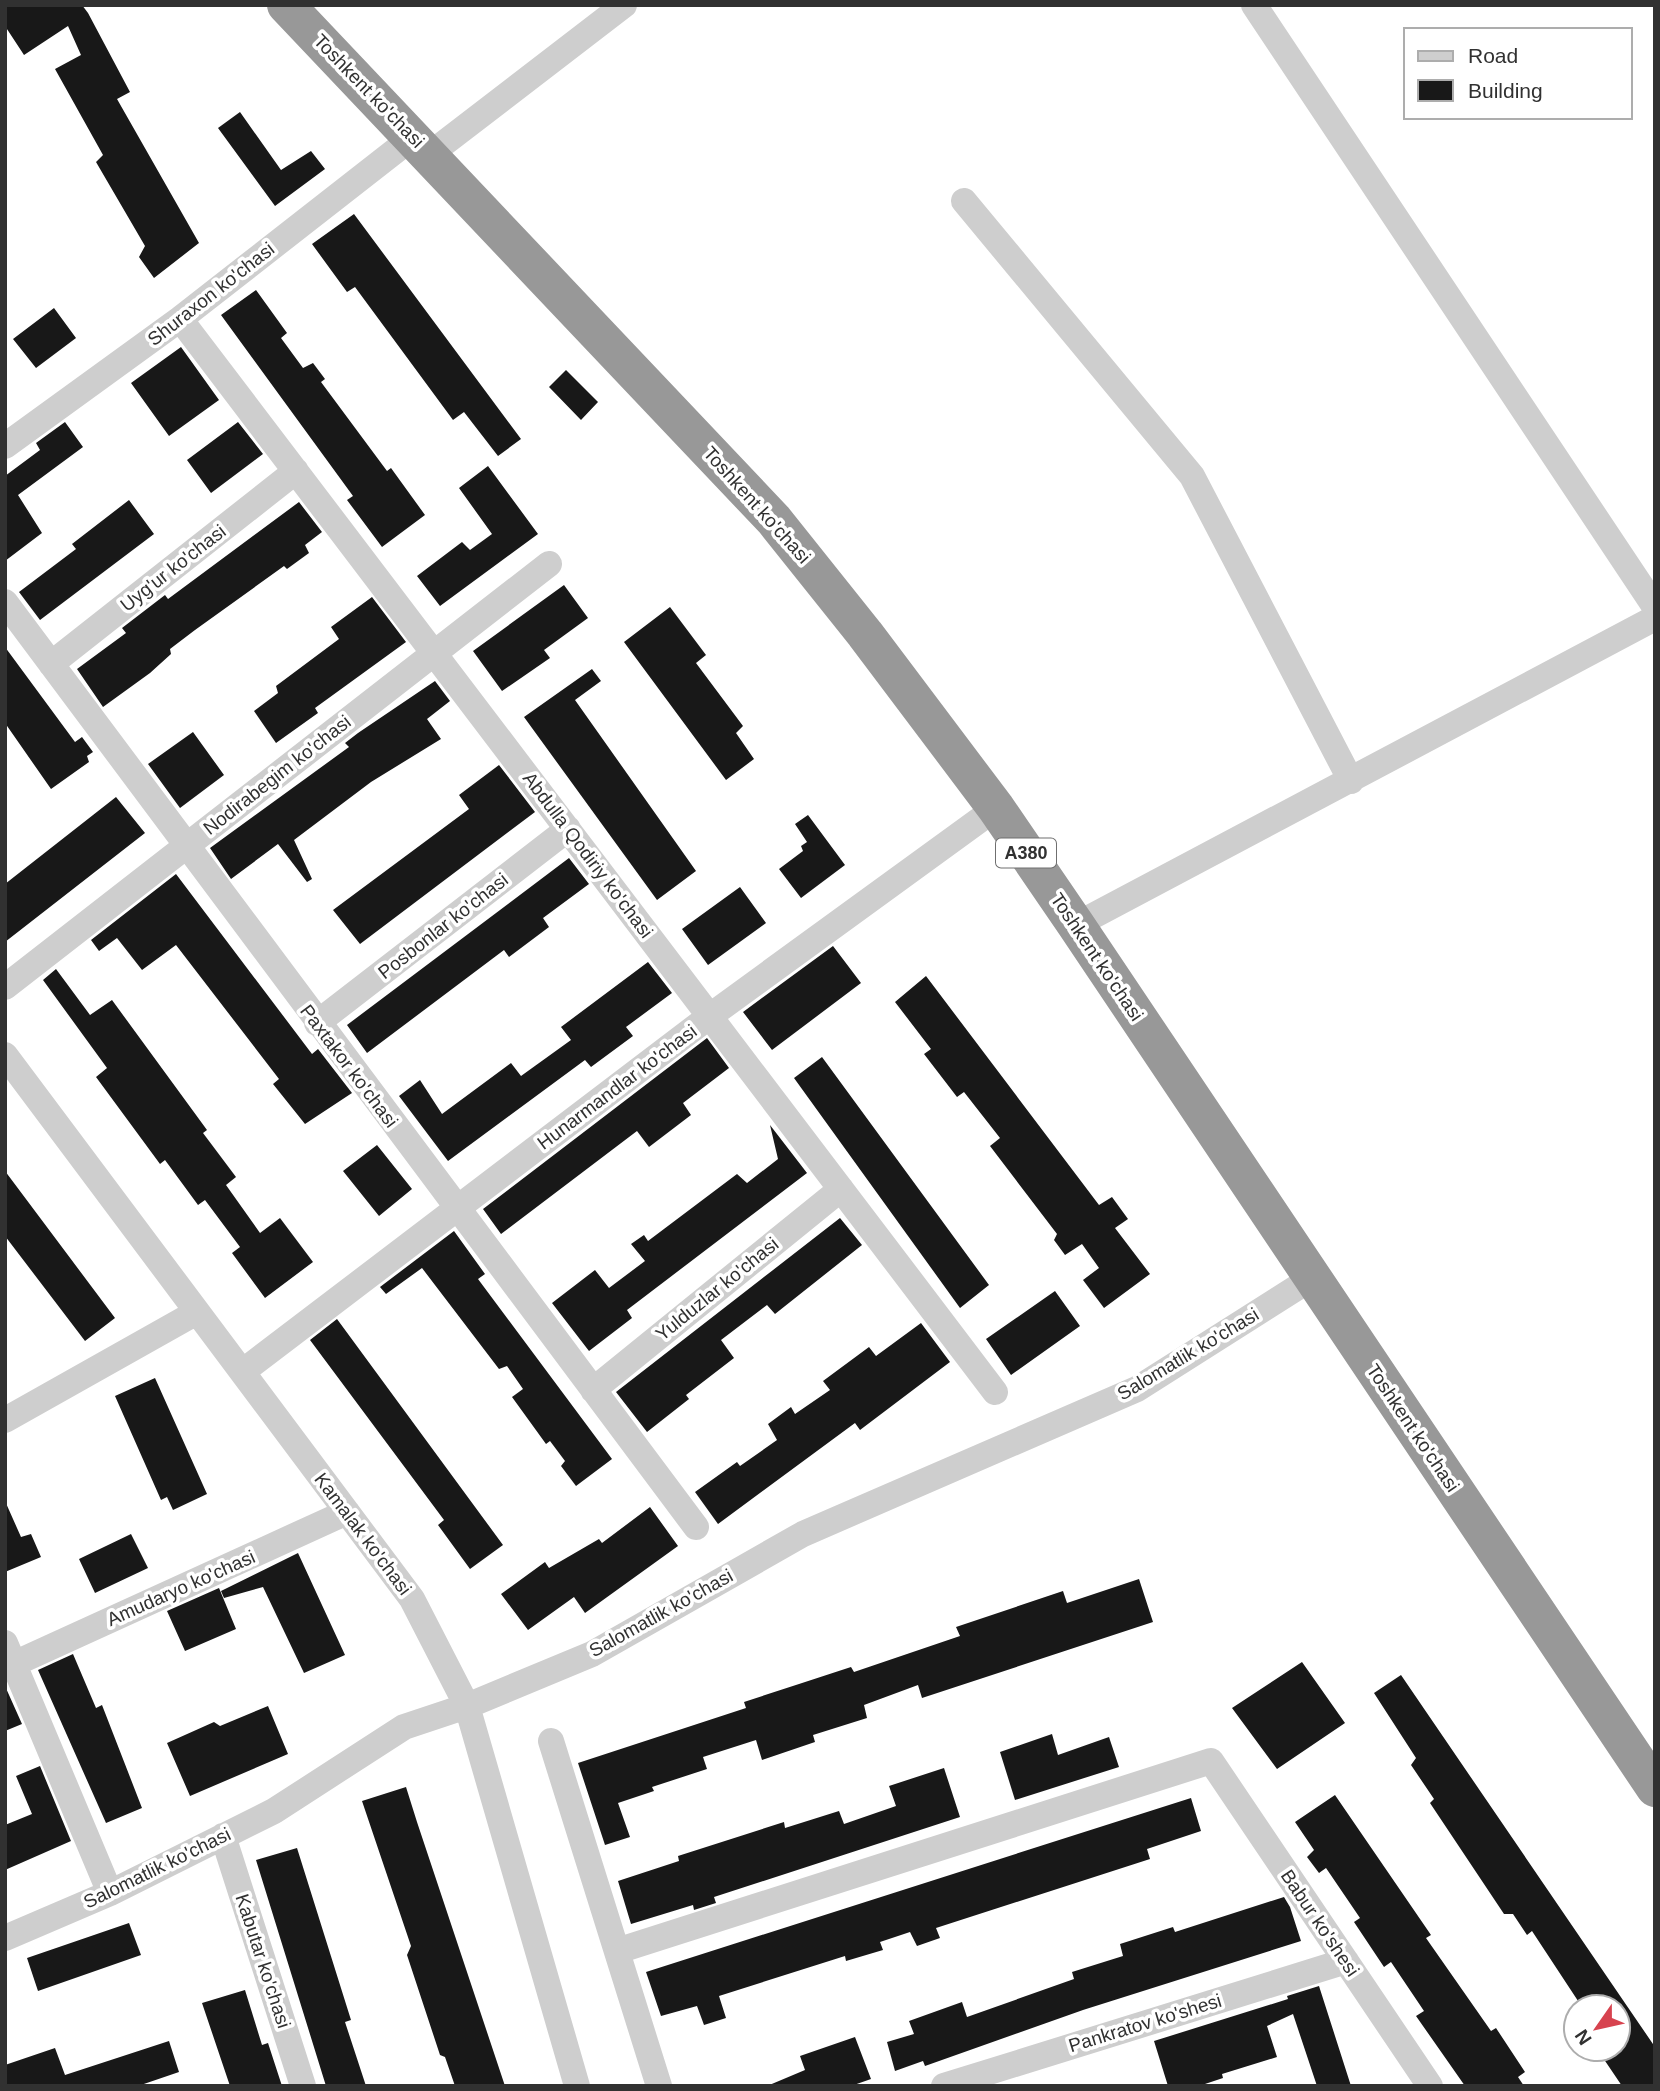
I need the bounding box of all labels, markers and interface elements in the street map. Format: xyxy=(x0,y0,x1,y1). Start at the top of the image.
legend xyxy=(1404,28,1632,119)
street label: Toshkent ko'chasi xyxy=(310,30,428,152)
text: Road xyxy=(1468,44,1518,67)
text: Building xyxy=(1468,79,1543,102)
street label: Shuraxon ko'chasi xyxy=(144,238,278,350)
street label: Toshkent ko'chasi xyxy=(699,442,815,568)
street label: Uyg'ur ko'chasi xyxy=(116,520,230,616)
street label: Nodirabegim ko'chasi xyxy=(199,711,355,839)
street label: Abdulla Qodiriy ko'chasi xyxy=(519,768,657,942)
road number: A380 xyxy=(996,838,1056,868)
street label: Posbonlar ko'chasi xyxy=(374,869,512,983)
street label: Toshkent ko'chasi xyxy=(1047,889,1147,1025)
street label: Paxtakor ko'chasi xyxy=(296,1000,402,1132)
street label: Hunarmandlar ko'chasi xyxy=(533,1020,701,1154)
street label: Yulduzlar ko'chasi xyxy=(652,1233,782,1345)
street label: Salomatlik ko'chasi xyxy=(1114,1304,1262,1404)
street label: Toshkent ko'chasi xyxy=(1363,1360,1463,1496)
street label: Kamalak ko'chasi xyxy=(310,1469,416,1599)
street label: Amudaryo ko'chasi xyxy=(104,1546,258,1630)
street label: Salomatlik ko'chasi xyxy=(586,1565,736,1661)
street label: Salomatlik ko'chasi xyxy=(80,1823,234,1913)
street label: Babur ko'shesi xyxy=(1277,1866,1363,1980)
street label: Kabutar ko'chasi xyxy=(231,1891,295,2031)
street label: Pankratov ko'shesi xyxy=(1066,1990,1224,2056)
north arrow xyxy=(1562,1993,1632,2063)
text: N xyxy=(1571,2026,1596,2049)

